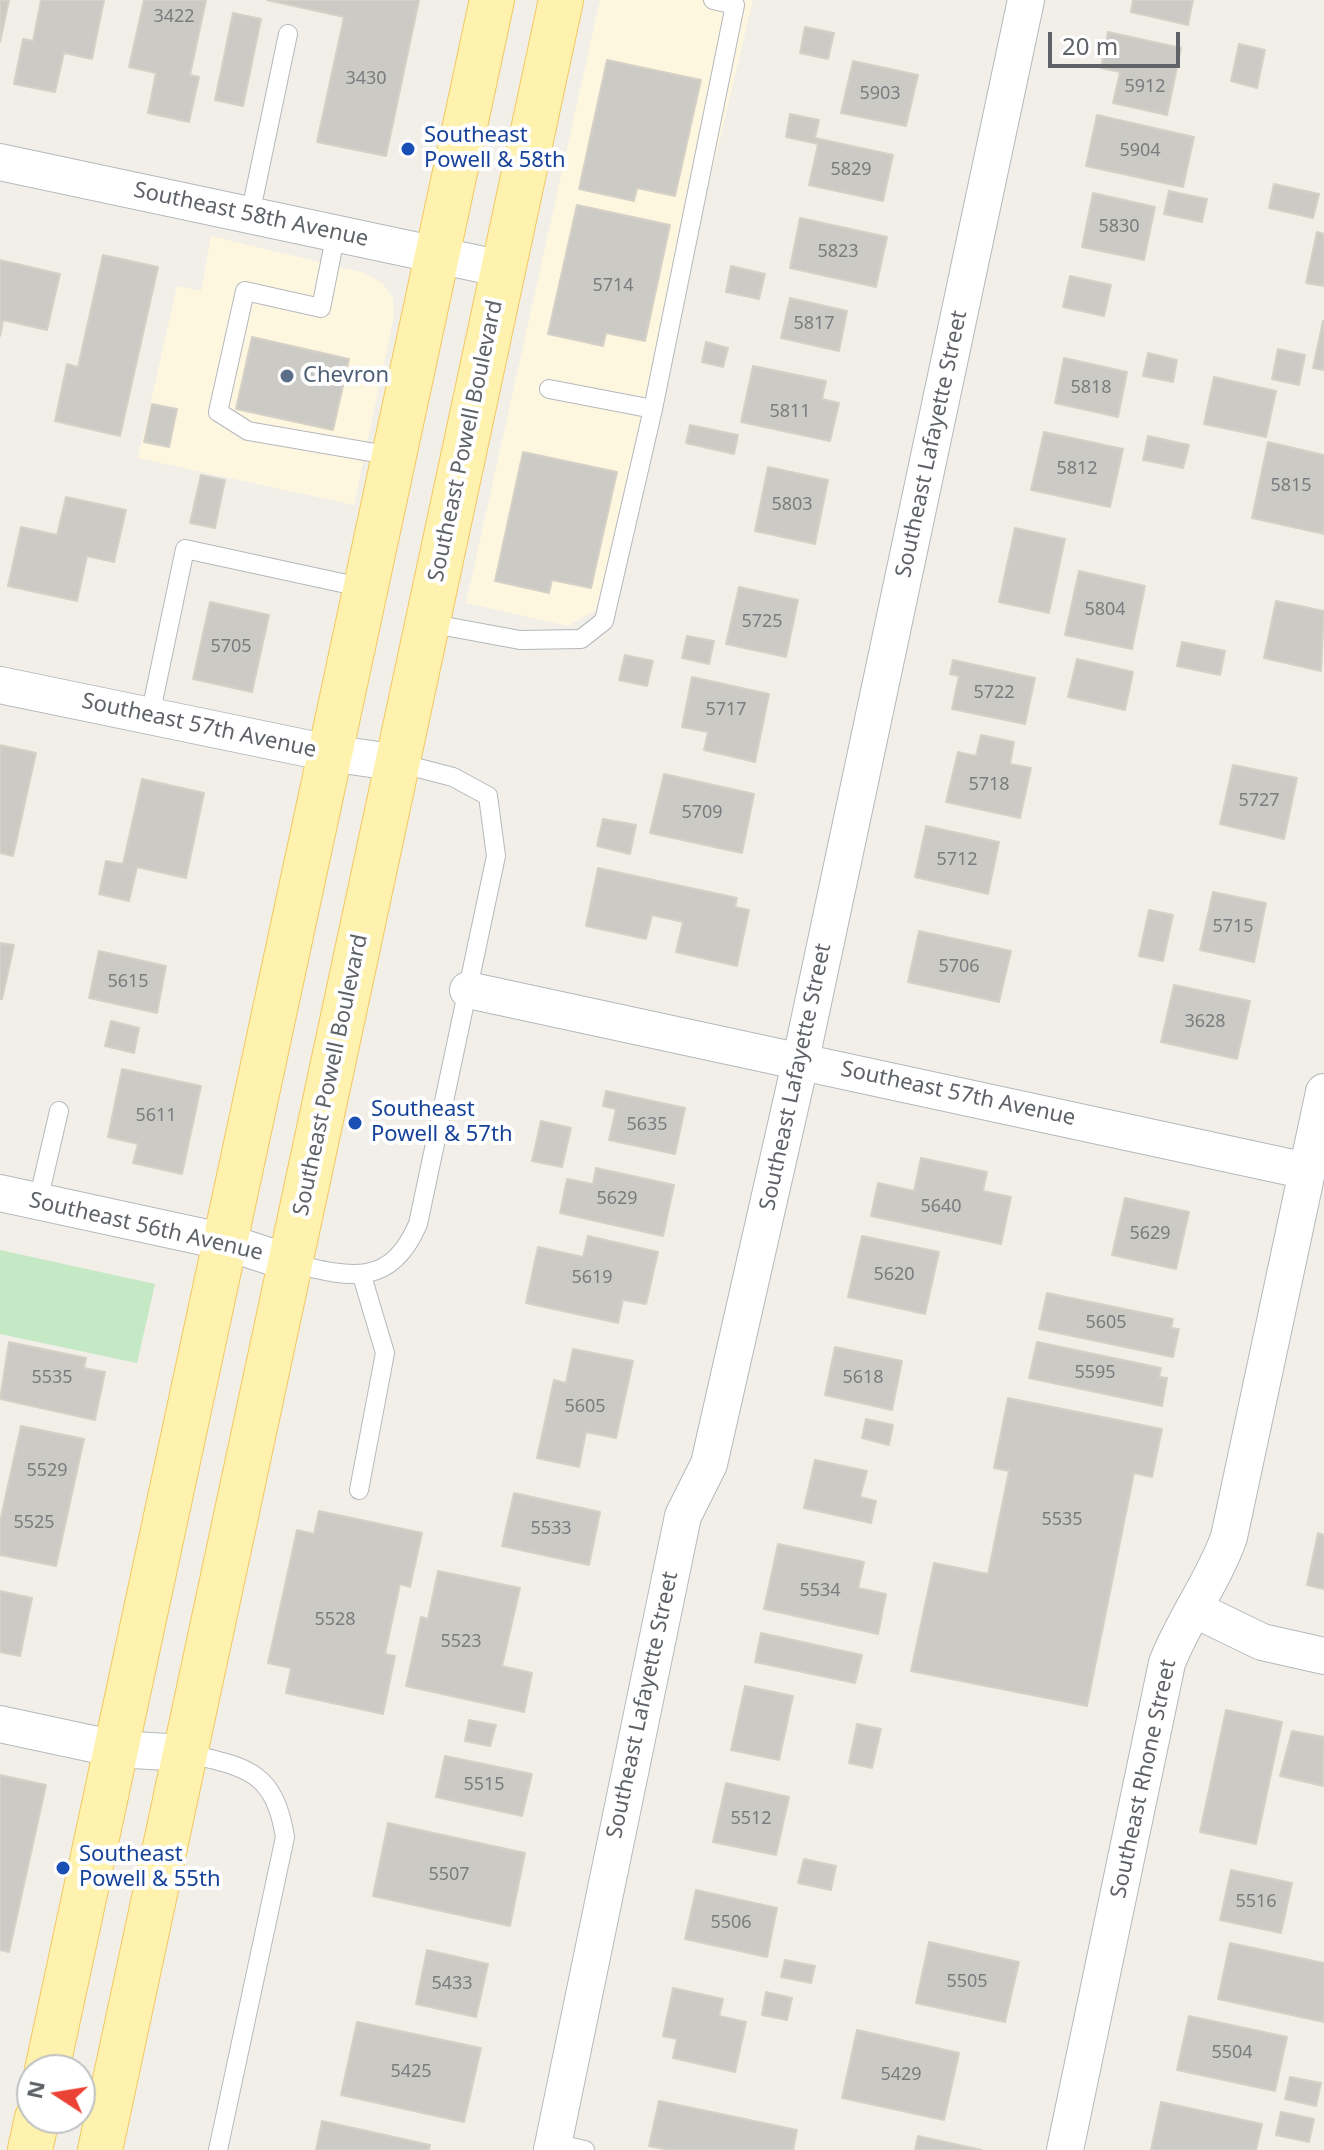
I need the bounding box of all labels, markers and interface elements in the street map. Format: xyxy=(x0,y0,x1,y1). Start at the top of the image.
house number: 3422 xyxy=(153,6,195,28)
scale bar xyxy=(1052,16,1184,66)
text: 20 m xyxy=(1062,29,1118,62)
house number: 3430 xyxy=(345,68,387,90)
house number: 5912 xyxy=(1124,76,1166,98)
house number: 5903 xyxy=(859,83,901,105)
place label: Southeast Powell & 58th xyxy=(424,123,565,174)
marker: Southeast Powell & 58th xyxy=(399,140,417,158)
house number: 5904 xyxy=(1119,140,1161,162)
house number: 5829 xyxy=(830,159,872,181)
street label: Southeast 58th Avenue xyxy=(131,177,371,253)
house number: 5830 xyxy=(1098,216,1140,238)
house number: 5823 xyxy=(817,241,859,263)
house number: 5714 xyxy=(592,275,634,297)
street label: Southeast Powell Boulevard xyxy=(423,298,509,584)
street label: Southeast Lafayette Street xyxy=(891,308,973,580)
house number: 5817 xyxy=(793,313,835,335)
place label: Chevron xyxy=(303,363,389,389)
marker: Chevron xyxy=(278,367,296,385)
house number: 5818 xyxy=(1070,377,1112,399)
house number: 5811 xyxy=(769,401,811,423)
house number: 5812 xyxy=(1056,458,1098,480)
house number: 5815 xyxy=(1270,475,1312,497)
house number: 5803 xyxy=(771,494,813,516)
house number: 5804 xyxy=(1084,599,1126,621)
house number: 5725 xyxy=(741,611,783,633)
house number: 5705 xyxy=(210,636,252,658)
house number: 5722 xyxy=(973,682,1015,704)
street label: Southeast 57th Avenue xyxy=(79,688,319,764)
house number: 5717 xyxy=(705,699,747,721)
house number: 5718 xyxy=(968,774,1010,796)
house number: 5727 xyxy=(1238,790,1280,812)
house number: 5709 xyxy=(681,802,723,824)
house number: 5712 xyxy=(936,849,978,871)
house number: 5715 xyxy=(1212,916,1254,938)
street label: Southeast Powell Boulevard xyxy=(288,932,374,1218)
street label: Southeast Lafayette Street xyxy=(755,941,837,1213)
house number: 5706 xyxy=(938,956,980,978)
house number: 5615 xyxy=(107,971,149,993)
house number: 3628 xyxy=(1184,1011,1226,1033)
street label: Southeast 57th Avenue xyxy=(838,1056,1078,1132)
place label: Southeast Powell & 57th xyxy=(371,1097,512,1148)
house number: 5611 xyxy=(135,1105,177,1127)
marker: Southeast Powell & 57th xyxy=(346,1114,364,1132)
house number: 5635 xyxy=(626,1114,668,1136)
street label: Southeast 56th Avenue xyxy=(27,1187,265,1267)
house number: 5629 xyxy=(596,1188,638,1210)
house number: 5640 xyxy=(920,1196,962,1218)
house number: 5629 xyxy=(1129,1223,1171,1245)
house number: 5620 xyxy=(873,1264,915,1286)
house number: 5619 xyxy=(571,1267,613,1289)
house number: 5605 xyxy=(1085,1312,1127,1334)
house number: 5595 xyxy=(1074,1362,1116,1384)
house number: 5535 xyxy=(31,1367,73,1389)
house number: 5618 xyxy=(842,1367,884,1389)
house number: 5605 xyxy=(564,1396,606,1418)
house number: 5529 xyxy=(26,1460,68,1482)
house number: 5535 xyxy=(1041,1509,1083,1531)
house number: 5525 xyxy=(13,1512,55,1534)
house number: 5533 xyxy=(530,1518,572,1540)
street label: Southeast Lafayette Street xyxy=(602,1569,684,1841)
house number: 5534 xyxy=(799,1580,841,1602)
house number: 5528 xyxy=(314,1609,356,1631)
house number: 5523 xyxy=(440,1631,482,1653)
street label: Southeast Rhone Street xyxy=(1106,1657,1182,1901)
house number: 5515 xyxy=(463,1774,505,1796)
house number: 5512 xyxy=(730,1808,772,1830)
place label: Southeast Powell & 55th xyxy=(79,1842,220,1894)
marker: Southeast Powell & 55th xyxy=(54,1859,72,1877)
house number: 5507 xyxy=(428,1864,470,1886)
house number: 5516 xyxy=(1235,1891,1277,1913)
house number: 5506 xyxy=(710,1912,752,1934)
house number: 5505 xyxy=(946,1971,988,1993)
house number: 5433 xyxy=(431,1973,473,1995)
house number: 5504 xyxy=(1211,2042,1253,2064)
north arrow xyxy=(16,2054,96,2134)
house number: 5425 xyxy=(390,2061,432,2083)
house number: 5429 xyxy=(880,2064,922,2086)
text: N xyxy=(18,2078,51,2101)

